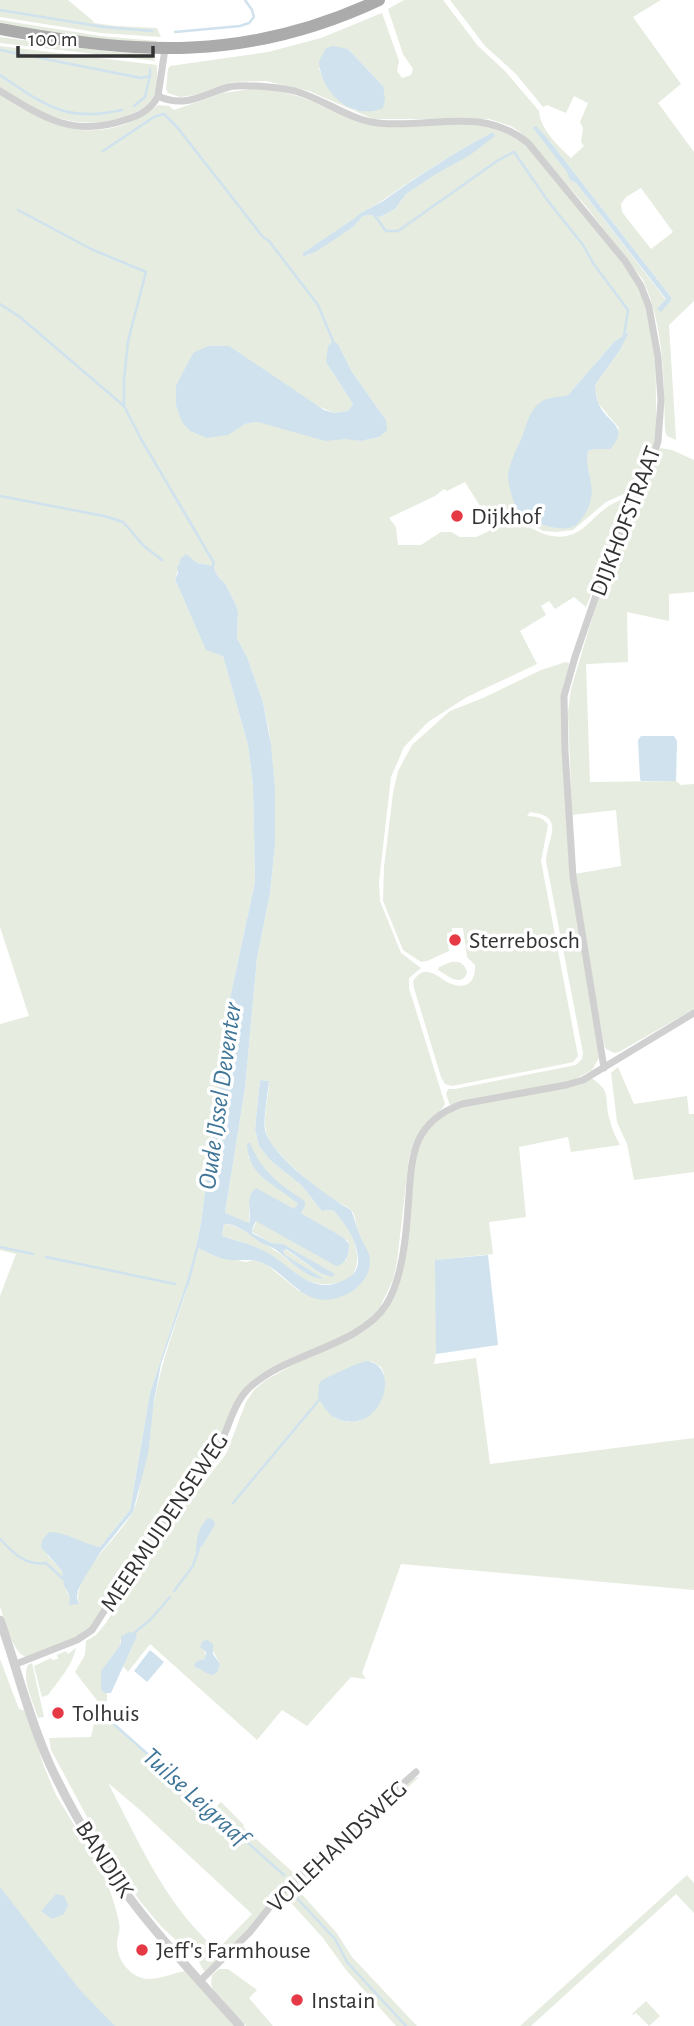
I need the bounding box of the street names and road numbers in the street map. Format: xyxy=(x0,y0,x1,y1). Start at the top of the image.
street label: DIJKHOFSTRAAT xyxy=(586,443,666,600)
street label: MEERMUIDENSEWEG xyxy=(96,1429,233,1616)
street label: VOLLEHANDSWEG xyxy=(264,1776,412,1917)
street label: BANDIJK xyxy=(71,1817,138,1903)

